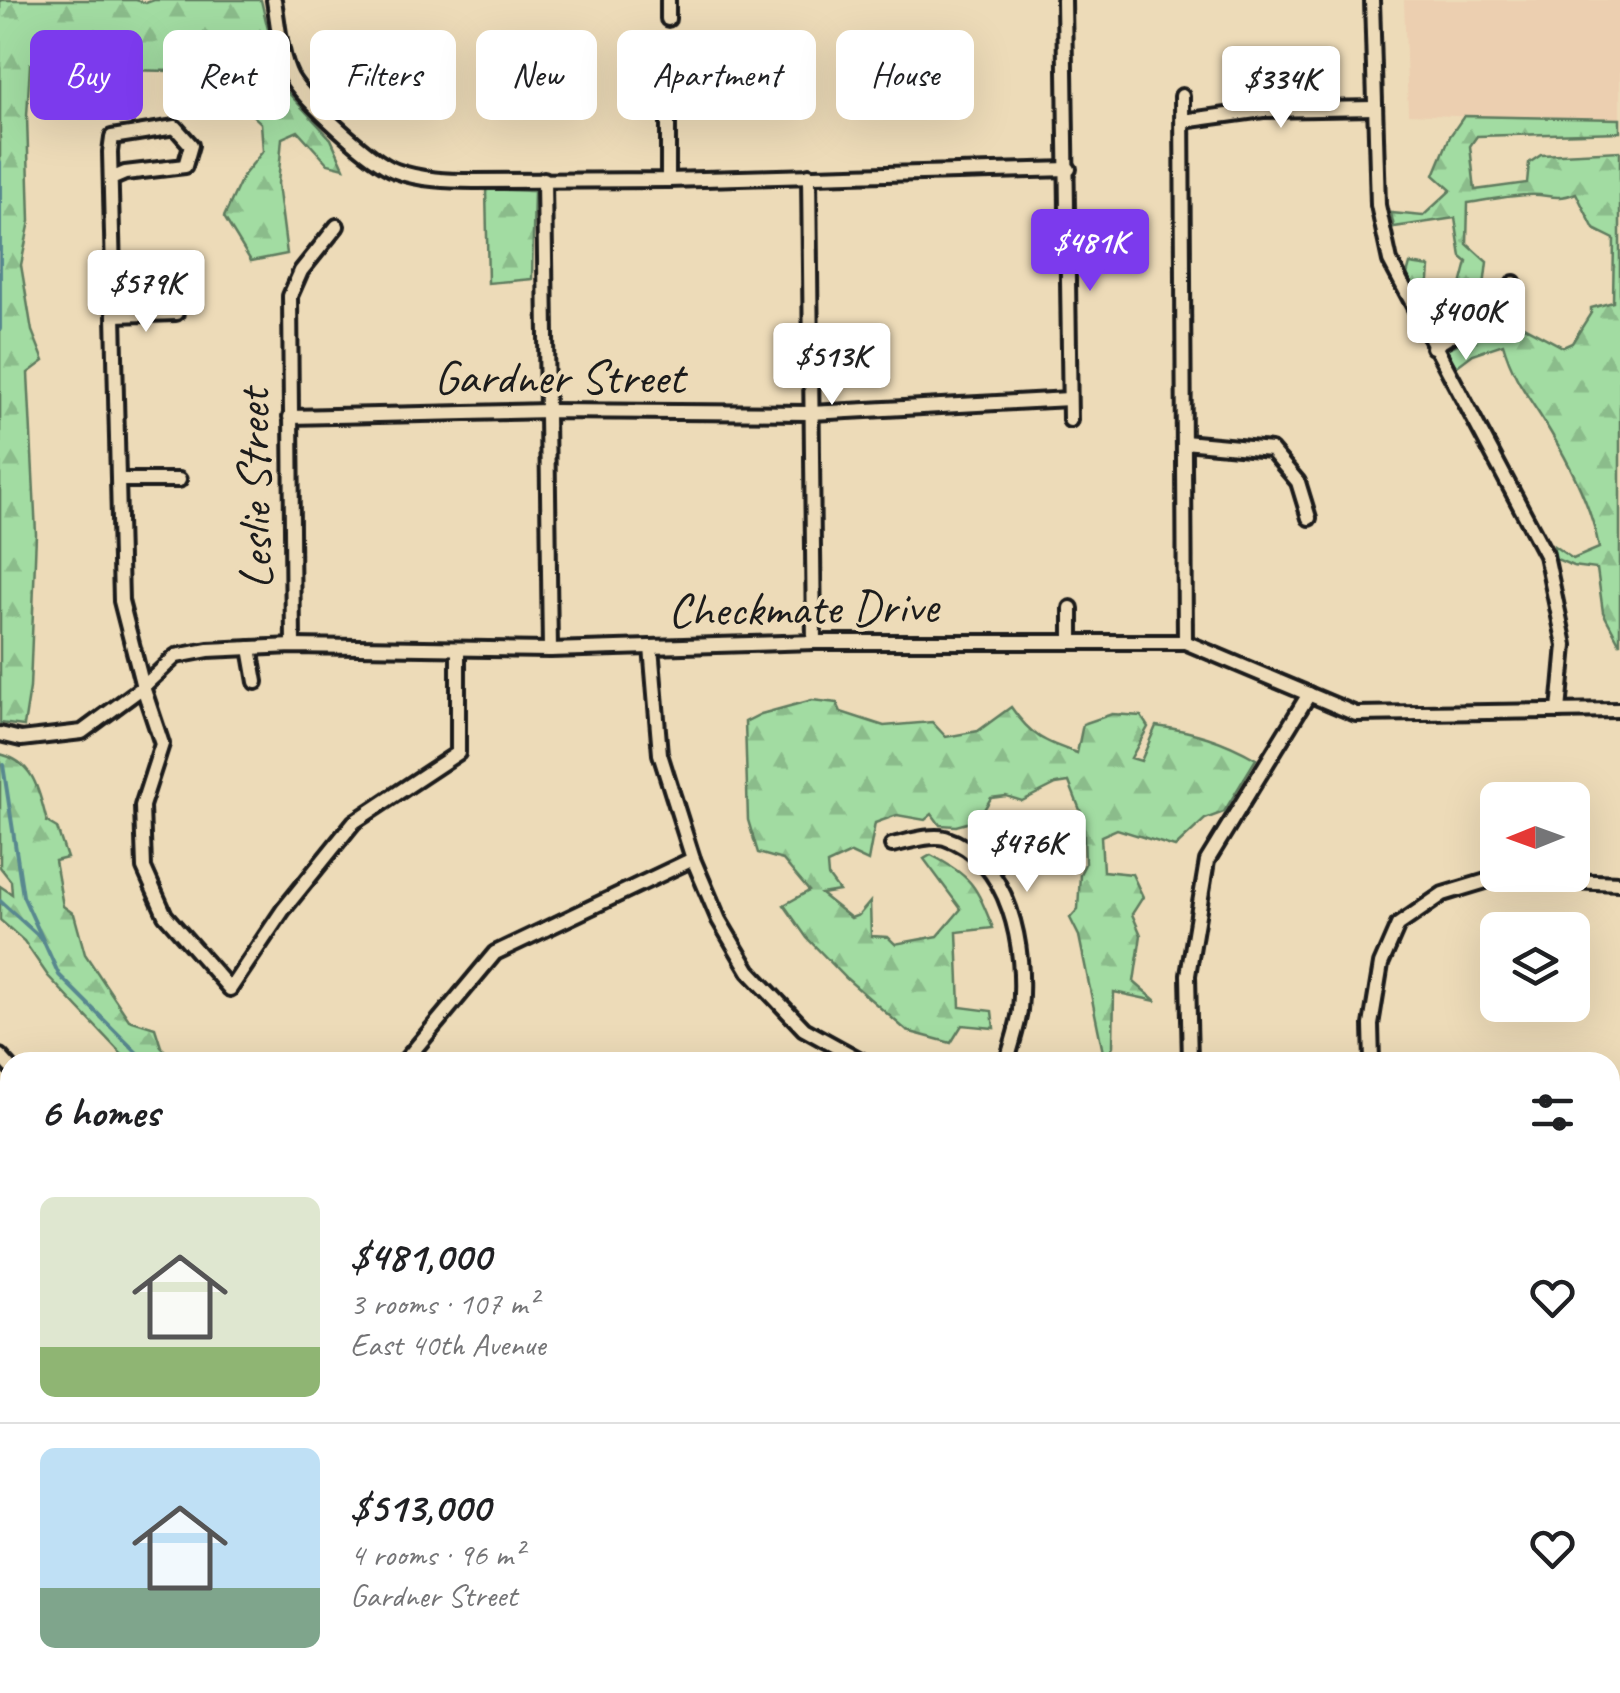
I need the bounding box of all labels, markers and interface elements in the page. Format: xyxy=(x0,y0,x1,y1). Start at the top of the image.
chip: Buy xyxy=(30,30,143,120)
chip: Rent xyxy=(163,30,290,120)
chip: Filters xyxy=(310,30,456,120)
chip: New xyxy=(476,30,597,120)
chip: Apartment xyxy=(617,30,816,120)
chip: House xyxy=(836,30,974,120)
pin: $334K xyxy=(1211,46,1351,131)
text: $334K xyxy=(1244,58,1318,99)
pin: $481K xyxy=(1020,209,1160,294)
text: $481K xyxy=(1053,221,1127,262)
pin: $579K xyxy=(76,250,216,335)
text: $579K xyxy=(110,262,182,303)
pin: $400K xyxy=(1396,278,1536,363)
text: $400K xyxy=(1429,290,1503,331)
pin: $513K xyxy=(762,323,902,408)
text: $513K xyxy=(795,335,869,376)
street label: Gardner Street xyxy=(434,347,688,407)
street label: Leslie Street xyxy=(222,384,286,590)
street label: Checkmate Drive xyxy=(667,576,942,640)
north arrow xyxy=(1480,782,1590,892)
map controls xyxy=(1480,782,1590,1022)
pin: $476K xyxy=(957,810,1097,895)
text: $476K xyxy=(990,822,1064,863)
button: layers xyxy=(1480,912,1590,1022)
icon: filters xyxy=(1525,1085,1580,1140)
text: 6 homes xyxy=(40,1086,159,1139)
text: $481,000 xyxy=(350,1230,491,1283)
icon: home xyxy=(120,1237,240,1357)
icon: heart xyxy=(1525,1270,1580,1325)
text: 3 rooms · 107 m² xyxy=(350,1283,537,1324)
text: East 40th Avenue xyxy=(350,1324,546,1365)
text: $513,000 xyxy=(350,1481,490,1534)
icon: home xyxy=(120,1488,240,1608)
icon: heart xyxy=(1525,1521,1580,1576)
text: 4 rooms · 96 m² xyxy=(350,1534,523,1575)
text: Gardner Street xyxy=(350,1575,517,1616)

